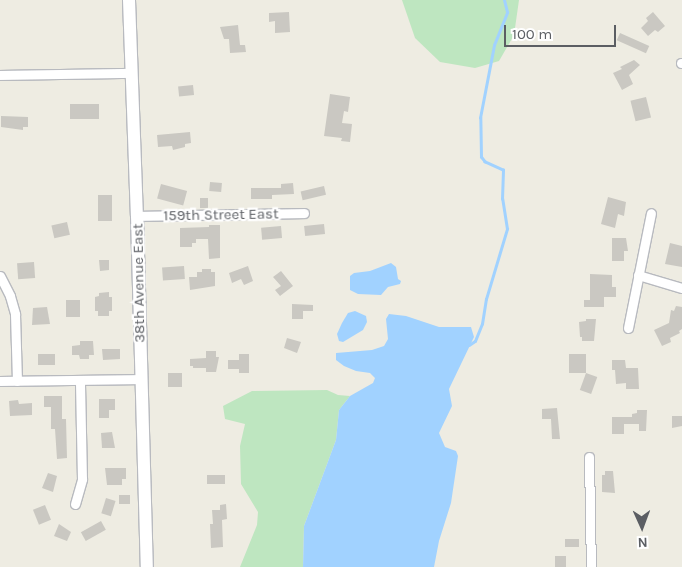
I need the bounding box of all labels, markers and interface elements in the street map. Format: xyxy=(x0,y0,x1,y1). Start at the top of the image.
scale bar xyxy=(507,15,620,47)
text: 100 m xyxy=(512,25,552,43)
street label: 159th Street East xyxy=(163,205,279,225)
street label: 38th Avenue East xyxy=(129,223,149,343)
north arrow xyxy=(617,502,667,552)
text: N xyxy=(637,534,648,551)

